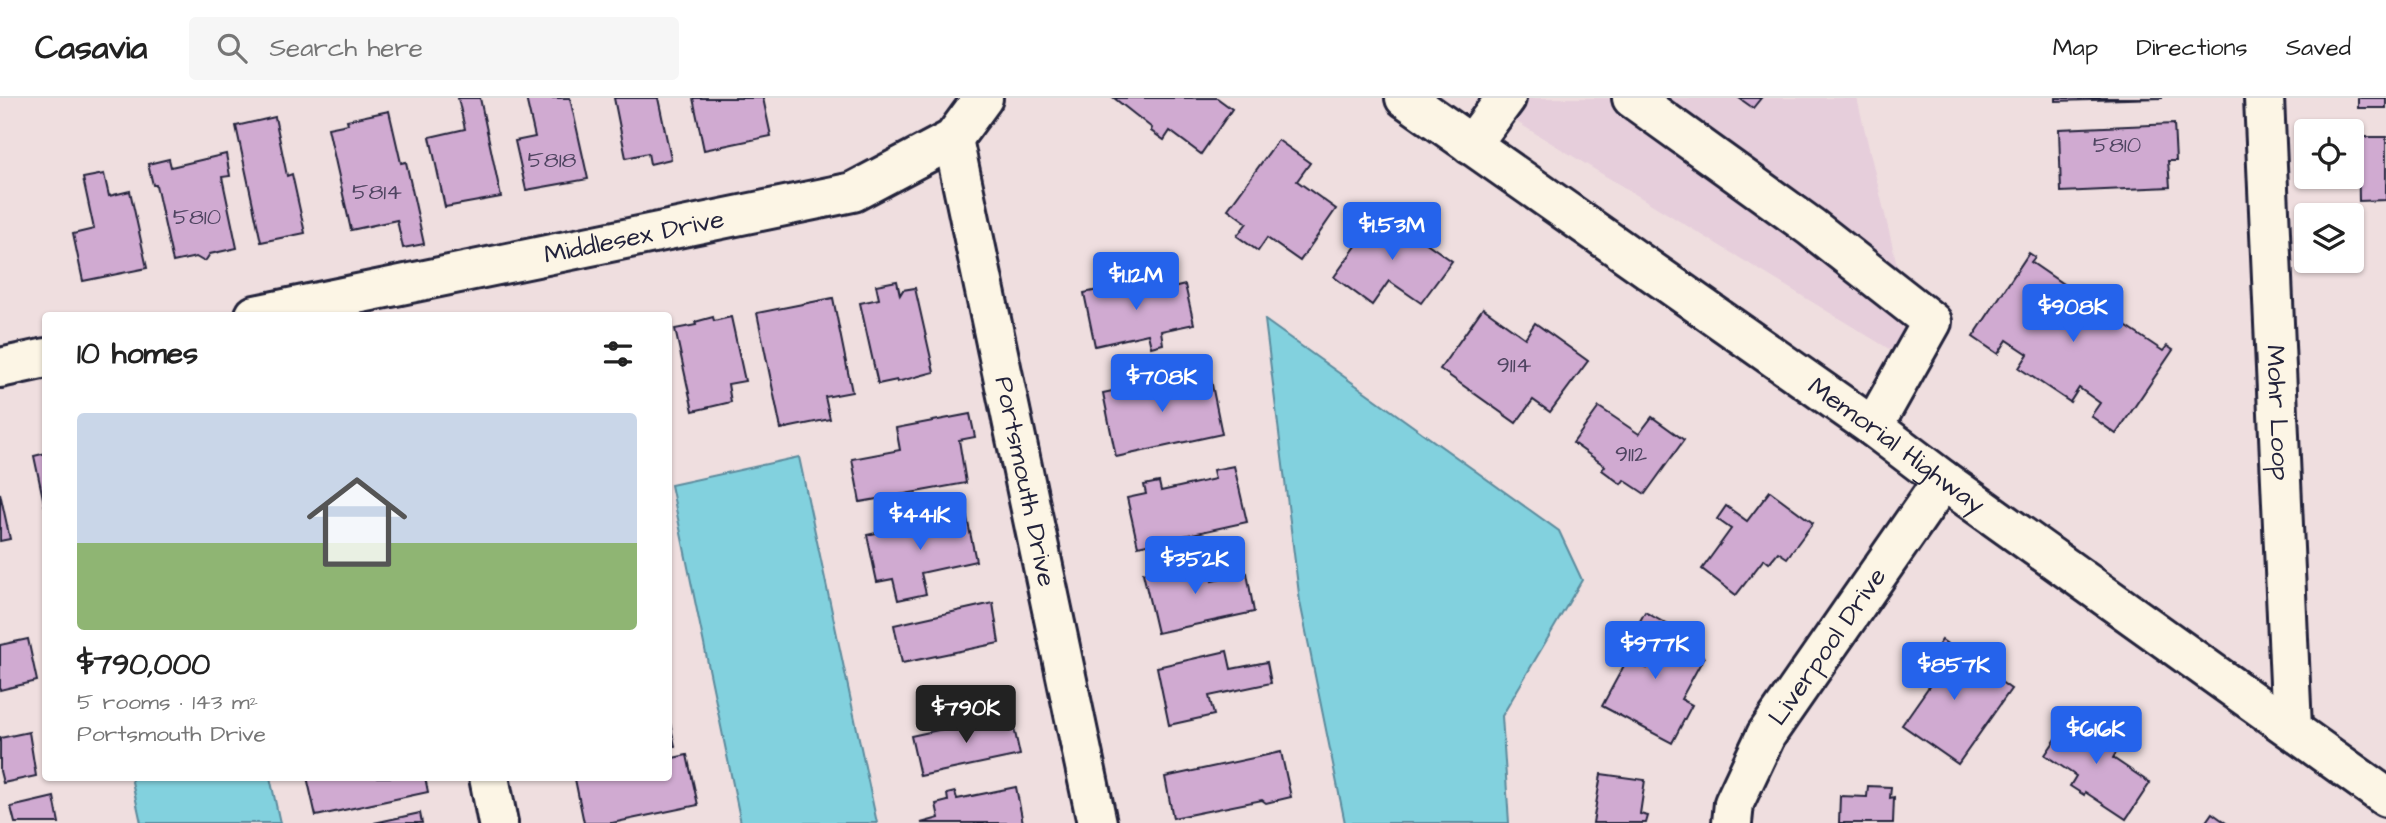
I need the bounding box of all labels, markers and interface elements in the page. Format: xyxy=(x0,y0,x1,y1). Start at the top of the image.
search box xyxy=(189,17,679,80)
text: Casavia xyxy=(35,25,147,71)
icon: search xyxy=(213,29,251,67)
text: Search here xyxy=(269,30,423,66)
text: Map xyxy=(2053,31,2098,65)
text: Directions xyxy=(2136,31,2248,65)
text: Saved xyxy=(2286,31,2351,65)
map controls xyxy=(2294,119,2364,273)
button: locate xyxy=(2294,119,2364,189)
house number: 5810 xyxy=(2093,129,2141,161)
house number: 5818 xyxy=(527,144,577,176)
house number: 5814 xyxy=(352,176,402,208)
house number: 5810 xyxy=(173,201,221,233)
street label: Middlesex Drive xyxy=(541,201,727,273)
pin: $1.53M xyxy=(1335,202,1449,262)
button: layers xyxy=(2294,203,2364,273)
text: $1.53M xyxy=(1359,209,1425,241)
pin: $1.12M xyxy=(1079,252,1193,312)
text: $1.12M xyxy=(1109,259,1163,291)
pin: $908K xyxy=(2024,285,2122,344)
text: $908K xyxy=(2038,291,2108,323)
text: 10 homes xyxy=(77,333,198,375)
icon: filters xyxy=(599,335,637,373)
street label: Mohr Loop xyxy=(2257,344,2299,481)
house number: 9114 xyxy=(1497,349,1532,381)
pin: $708K xyxy=(1113,354,1211,414)
text: $708K xyxy=(1127,361,1197,393)
street label: Memorial Highway xyxy=(1801,369,1992,524)
street label: Portsmouth Drive xyxy=(985,373,1065,590)
house number: 9112 xyxy=(1615,438,1647,470)
icon: home xyxy=(294,459,420,585)
pin: $441K xyxy=(871,492,969,552)
text: $441K xyxy=(890,499,950,531)
pin: $352K xyxy=(1146,536,1244,596)
text: $352K xyxy=(1161,543,1229,575)
street label: Liverpool Drive xyxy=(1760,560,1895,733)
pin: $977K xyxy=(1606,622,1704,681)
text: $977K xyxy=(1621,628,1689,660)
pin: $857K xyxy=(1905,642,2003,702)
text: $790,000 xyxy=(77,644,210,686)
text: $857K xyxy=(1918,649,1990,681)
text: 5 rooms · 143 m² xyxy=(77,686,258,718)
pin: $790K xyxy=(917,686,1015,745)
text: $790K xyxy=(932,692,1000,724)
pin: $616K xyxy=(2047,706,2145,766)
text: $616K xyxy=(2067,713,2125,745)
text: Portsmouth Drive xyxy=(77,718,266,750)

